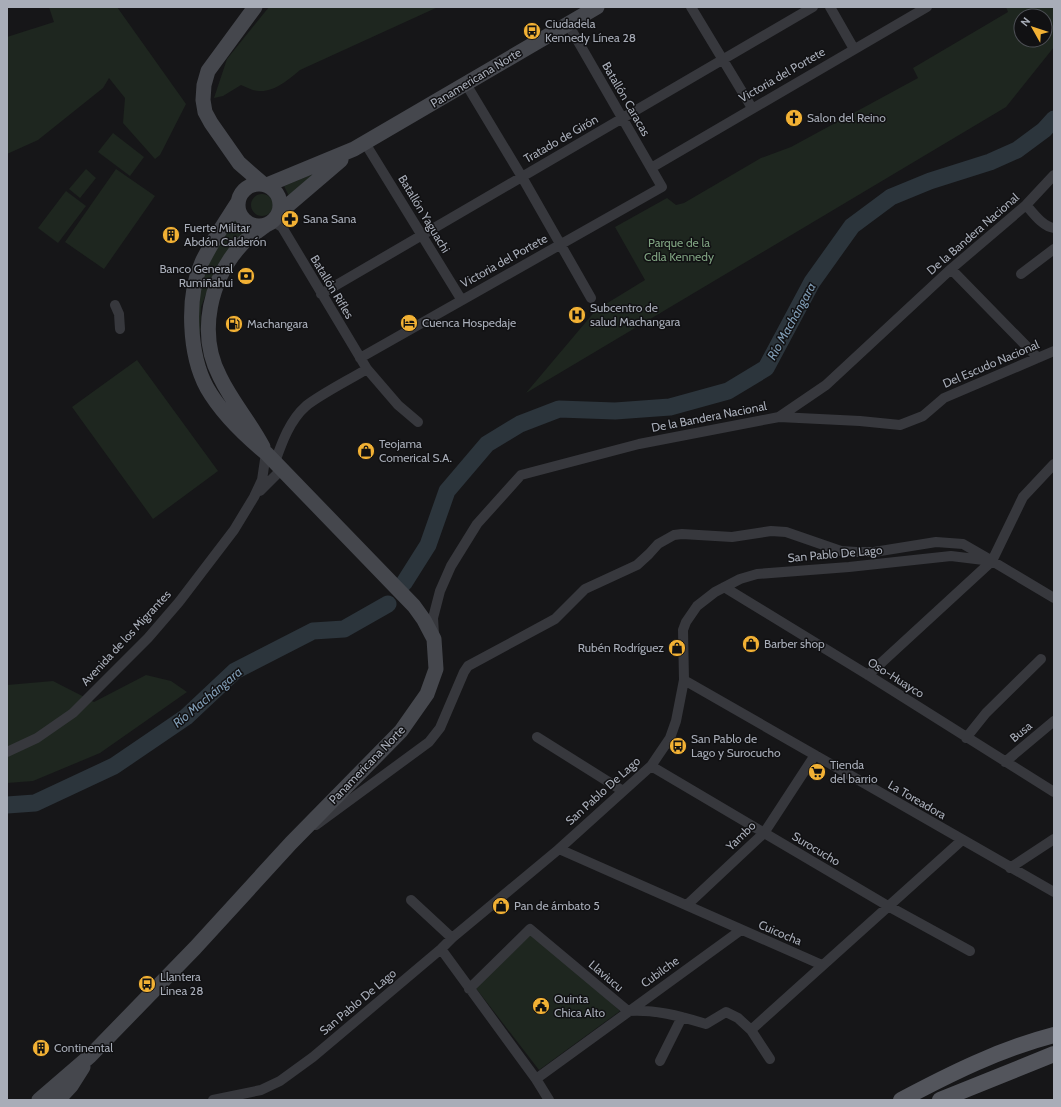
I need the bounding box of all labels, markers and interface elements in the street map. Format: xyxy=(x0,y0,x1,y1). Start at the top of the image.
north arrow xyxy=(1013,8,1053,48)
text: N xyxy=(1017,14,1033,29)
place label: Ciudadela Kennedy Línea 28 xyxy=(545,16,636,45)
bus stop icon: Ciudadela Kennedy Línea 28 xyxy=(522,21,542,41)
street label: Victoria del Portete xyxy=(736,44,827,105)
street label: Panamericana Norte xyxy=(428,45,524,111)
street label: Batallón Caracas xyxy=(599,59,654,138)
church icon: Salon del Reino xyxy=(784,108,804,128)
place label: Salon del Reino xyxy=(807,110,886,125)
street label: Tratado de Girón xyxy=(521,111,601,166)
street label: Batallón Yaguachi xyxy=(395,172,454,256)
street label: De la Bandera Nacional xyxy=(923,189,1022,278)
pharmacy icon: Sana Sana xyxy=(280,209,300,229)
place label: Sana Sana xyxy=(303,211,356,226)
place label: Fuerte Militar Abdón Calderón xyxy=(184,220,267,249)
building icon: Fuerte Militar Abdón Calderón xyxy=(161,225,181,245)
street label: Victoria del Portete xyxy=(458,231,550,291)
park label: Parque de la Cdla Kennedy xyxy=(644,235,714,264)
street label: Batallón Rifles xyxy=(308,252,357,321)
place label: Banco General Rumiñahui xyxy=(159,261,233,290)
bank icon: Banco General Rumiñahui xyxy=(236,266,256,286)
water label: Río Machángara xyxy=(763,280,819,362)
place label: Subcentro de salud Machangara xyxy=(590,300,681,329)
hospital icon: Subcentro de salud Machangara xyxy=(567,305,587,325)
hotel icon: Cuenca Hospedaje xyxy=(399,313,419,333)
fuel station icon: Machangara xyxy=(224,314,244,334)
place label: Cuenca Hospedaje xyxy=(422,315,516,330)
place label: Machangara xyxy=(247,316,308,331)
street label: Del Escudo Nacional xyxy=(940,336,1042,391)
street label: De la Bandera Nacional xyxy=(650,398,768,435)
place label: Teojama Comerical S.A. xyxy=(379,436,452,465)
shop icon: Teojama Comerical S.A. xyxy=(356,441,376,461)
street label: San Pablo De Lago xyxy=(787,542,883,565)
street label: Avenida de los Migrantes xyxy=(77,587,174,689)
shop icon: Barber shop xyxy=(741,634,761,654)
place label: Barber shop xyxy=(764,636,825,651)
shop icon: Rubén Rodríguez xyxy=(667,638,687,658)
place label: Rubén Rodríguez xyxy=(578,640,664,655)
street label: Oso-Huayco xyxy=(865,654,928,701)
water label: Río Machángara xyxy=(169,663,245,731)
street label: Busa xyxy=(1007,718,1035,745)
street label: Panamericana Norte xyxy=(325,722,408,807)
place label: San Pablo de Lago y Surocucho xyxy=(691,731,781,760)
bus stop icon: San Pablo de Lago y Surocucho xyxy=(668,736,688,756)
street label: San Pablo De Lago xyxy=(562,753,643,828)
place label: Tienda del barrio xyxy=(830,757,878,786)
supermarket icon: Tienda del barrio xyxy=(807,762,827,782)
street label: La Toreadora xyxy=(885,777,949,822)
street label: Yambo xyxy=(722,818,759,854)
street label: Surocucho xyxy=(789,828,843,869)
shop icon: Pan de ámbato 5 xyxy=(491,896,511,916)
place label: Pan de ámbato 5 xyxy=(514,898,600,913)
street label: Cuicocha xyxy=(756,917,804,948)
street label: Cubilche xyxy=(638,953,682,990)
street label: Llaviucu xyxy=(586,957,627,994)
street label: San Pablo De Lago xyxy=(316,965,399,1038)
place label: Llantera Linea 28 xyxy=(160,969,203,998)
bus stop icon: Llantera Linea 28 xyxy=(137,974,157,994)
place label: Quinta Chica Alto xyxy=(554,991,605,1020)
public building icon: Quinta Chica Alto xyxy=(531,996,551,1016)
building icon: Continental xyxy=(31,1038,51,1058)
place label: Continental xyxy=(54,1040,113,1055)

